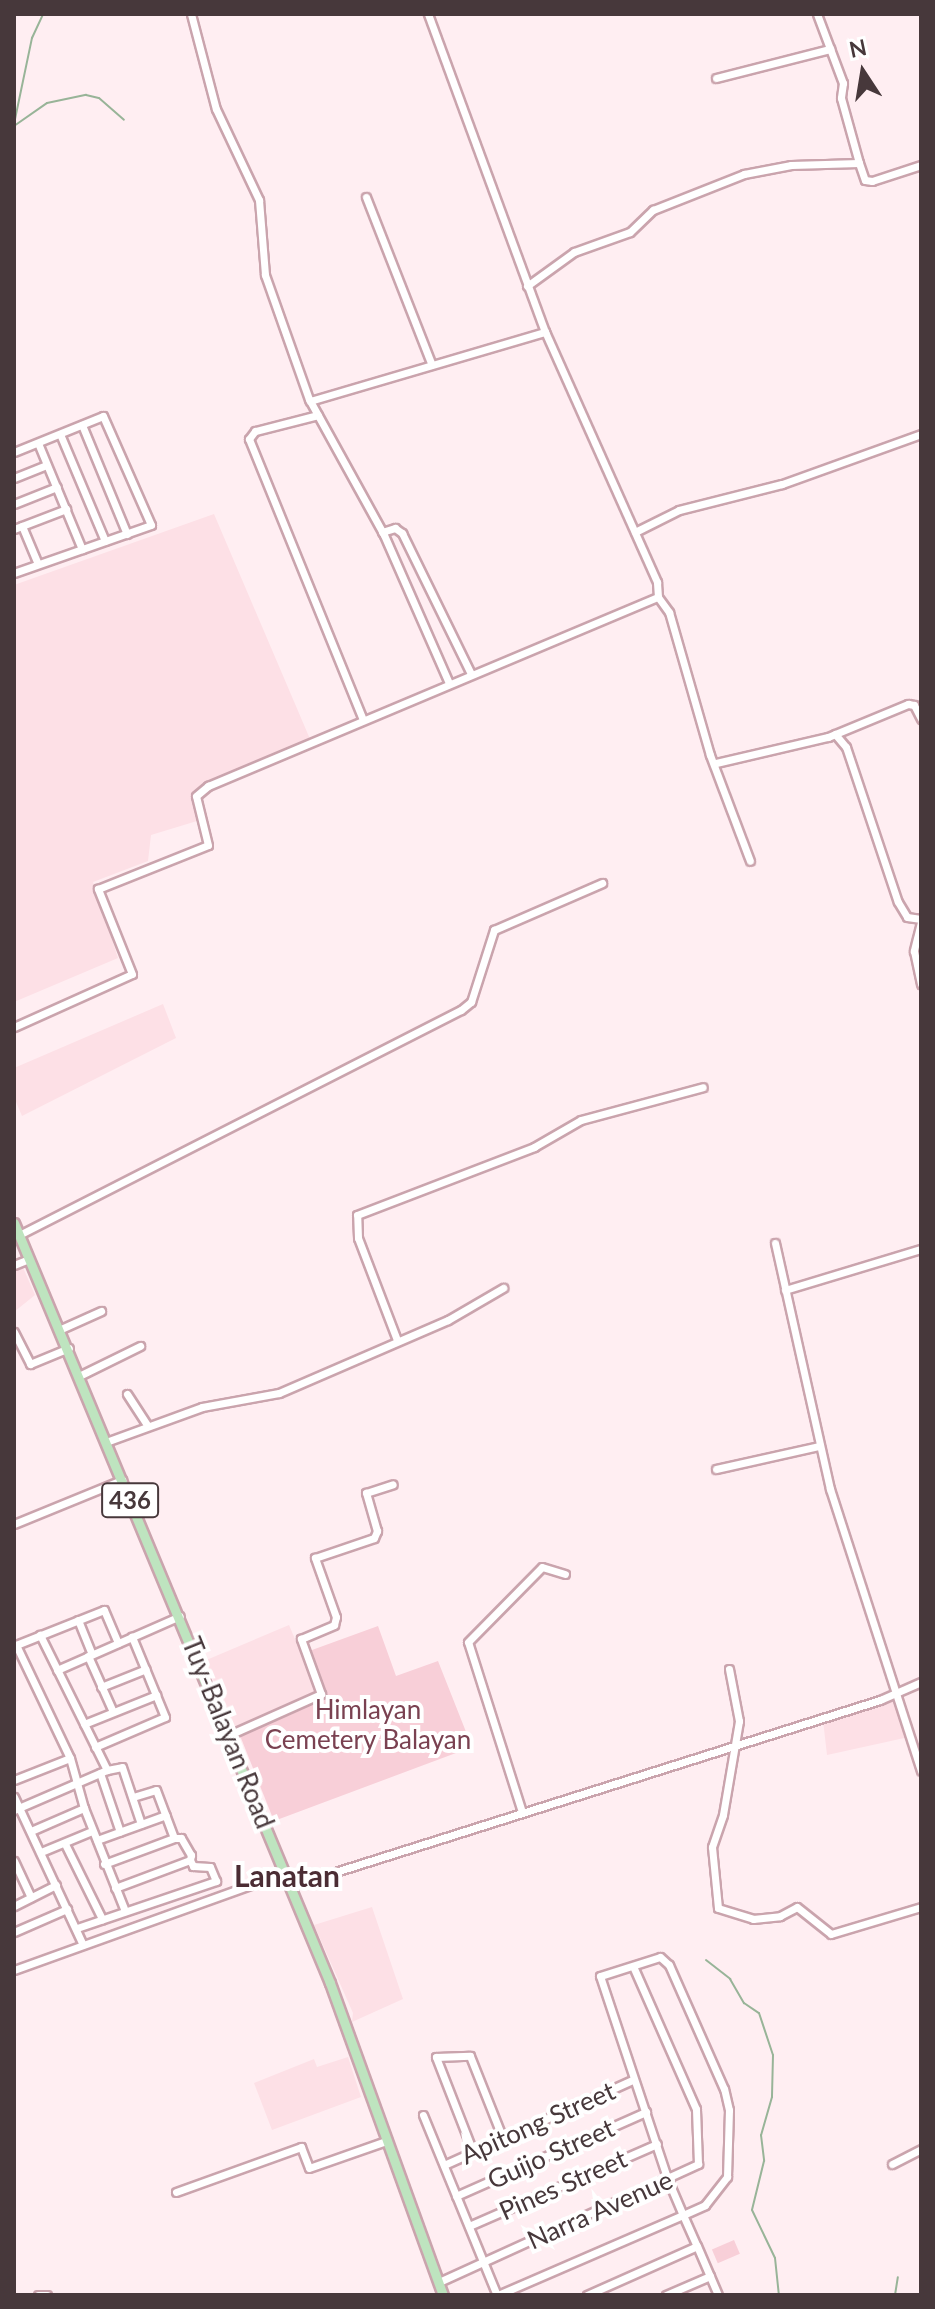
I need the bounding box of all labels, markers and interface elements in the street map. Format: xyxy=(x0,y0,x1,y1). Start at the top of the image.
north arrow xyxy=(823,32,903,112)
text: N xyxy=(847,33,869,63)
road number: 436 xyxy=(100,1480,160,1520)
street label: Tuy-Balayan Road xyxy=(175,1633,281,1833)
park label: Himlayan Cemetery Balayan xyxy=(264,1694,472,1756)
district label: Lanatan xyxy=(234,1857,340,1893)
street label: Apitong Street xyxy=(456,2075,620,2171)
street label: Guijo Street xyxy=(483,2112,619,2196)
street label: Pines Street xyxy=(494,2143,632,2227)
street label: Narra Avenue xyxy=(522,2164,678,2256)

